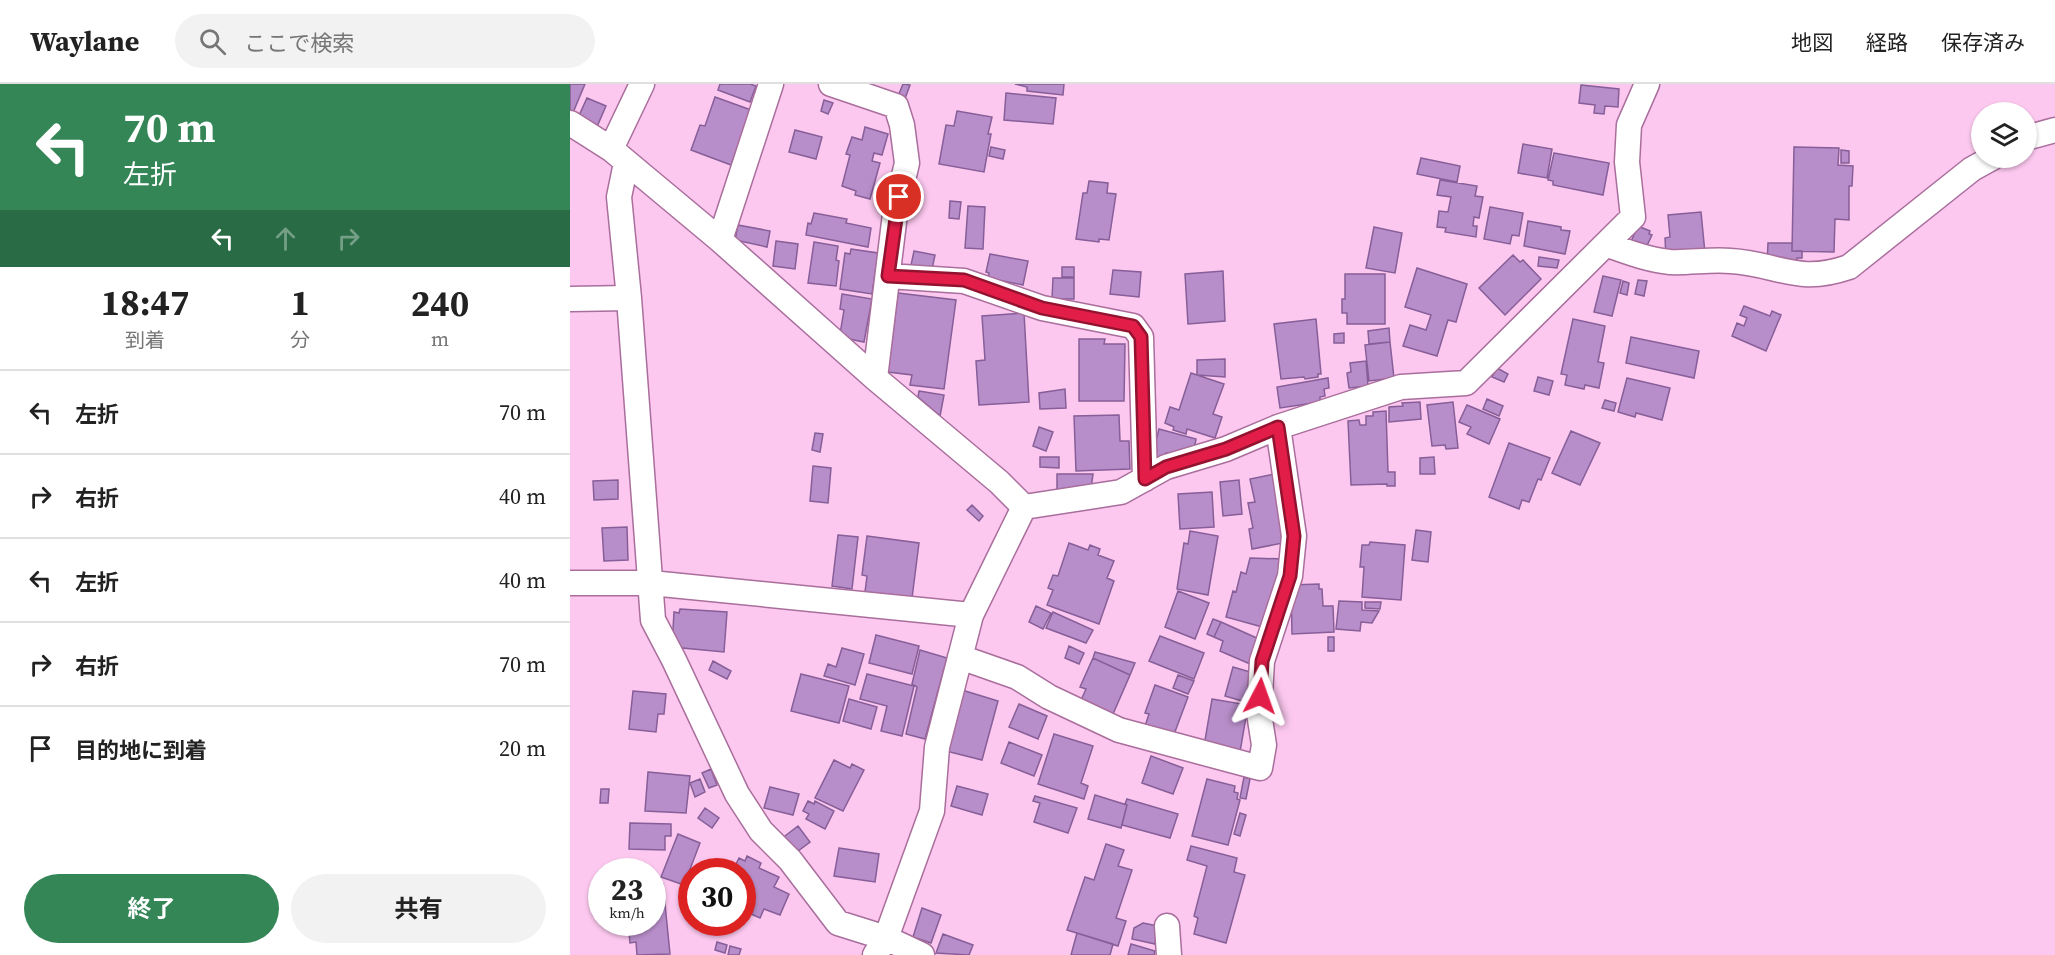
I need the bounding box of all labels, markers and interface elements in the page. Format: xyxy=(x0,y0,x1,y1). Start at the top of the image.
search box xyxy=(175,14,595,68)
text: Waylane xyxy=(30,22,139,60)
icon: search xyxy=(196,25,229,58)
text: ここで検索 xyxy=(244,28,354,58)
text: 地図 xyxy=(1791,28,1833,57)
text: 経路 xyxy=(1866,28,1908,57)
text: 保存済み xyxy=(1941,28,2025,57)
text: 70 m xyxy=(123,98,216,156)
map controls xyxy=(1971,102,2037,168)
button: layers xyxy=(1971,102,2037,168)
icon: left xyxy=(24,108,102,186)
text: 左折 xyxy=(123,156,177,193)
pin xyxy=(873,171,924,222)
icon: arrive xyxy=(882,180,915,213)
icon: left xyxy=(206,222,239,255)
icon: ahead xyxy=(269,222,302,255)
icon: right xyxy=(332,222,365,255)
text: 18:47 xyxy=(101,278,190,327)
text: 1 xyxy=(290,278,310,327)
text: 240 xyxy=(411,279,469,328)
text: m xyxy=(431,325,449,353)
text: 到着 xyxy=(125,326,165,354)
text: 分 xyxy=(290,326,310,354)
icon: left xyxy=(24,396,57,429)
text: 70 m xyxy=(499,397,546,427)
text: 左折 xyxy=(75,399,119,429)
icon: right xyxy=(24,480,57,513)
text: 40 m xyxy=(499,481,546,511)
text: 右折 xyxy=(75,483,119,513)
icon: left xyxy=(24,564,57,597)
text: 40 m xyxy=(499,565,546,595)
text: 左折 xyxy=(75,567,119,597)
icon: right xyxy=(24,648,57,681)
text: 70 m xyxy=(499,649,546,679)
text: 右折 xyxy=(75,651,119,681)
position arrow xyxy=(1228,664,1292,728)
icon: arrive xyxy=(24,732,57,765)
text: 20 m xyxy=(499,733,546,763)
text: 目的地に到着 xyxy=(75,735,207,765)
speed limit sign: 30 xyxy=(678,858,756,936)
text: 23 xyxy=(611,869,643,910)
button: 終了 xyxy=(24,874,279,943)
button: 共有 xyxy=(291,874,546,943)
text: km/h xyxy=(609,902,645,923)

